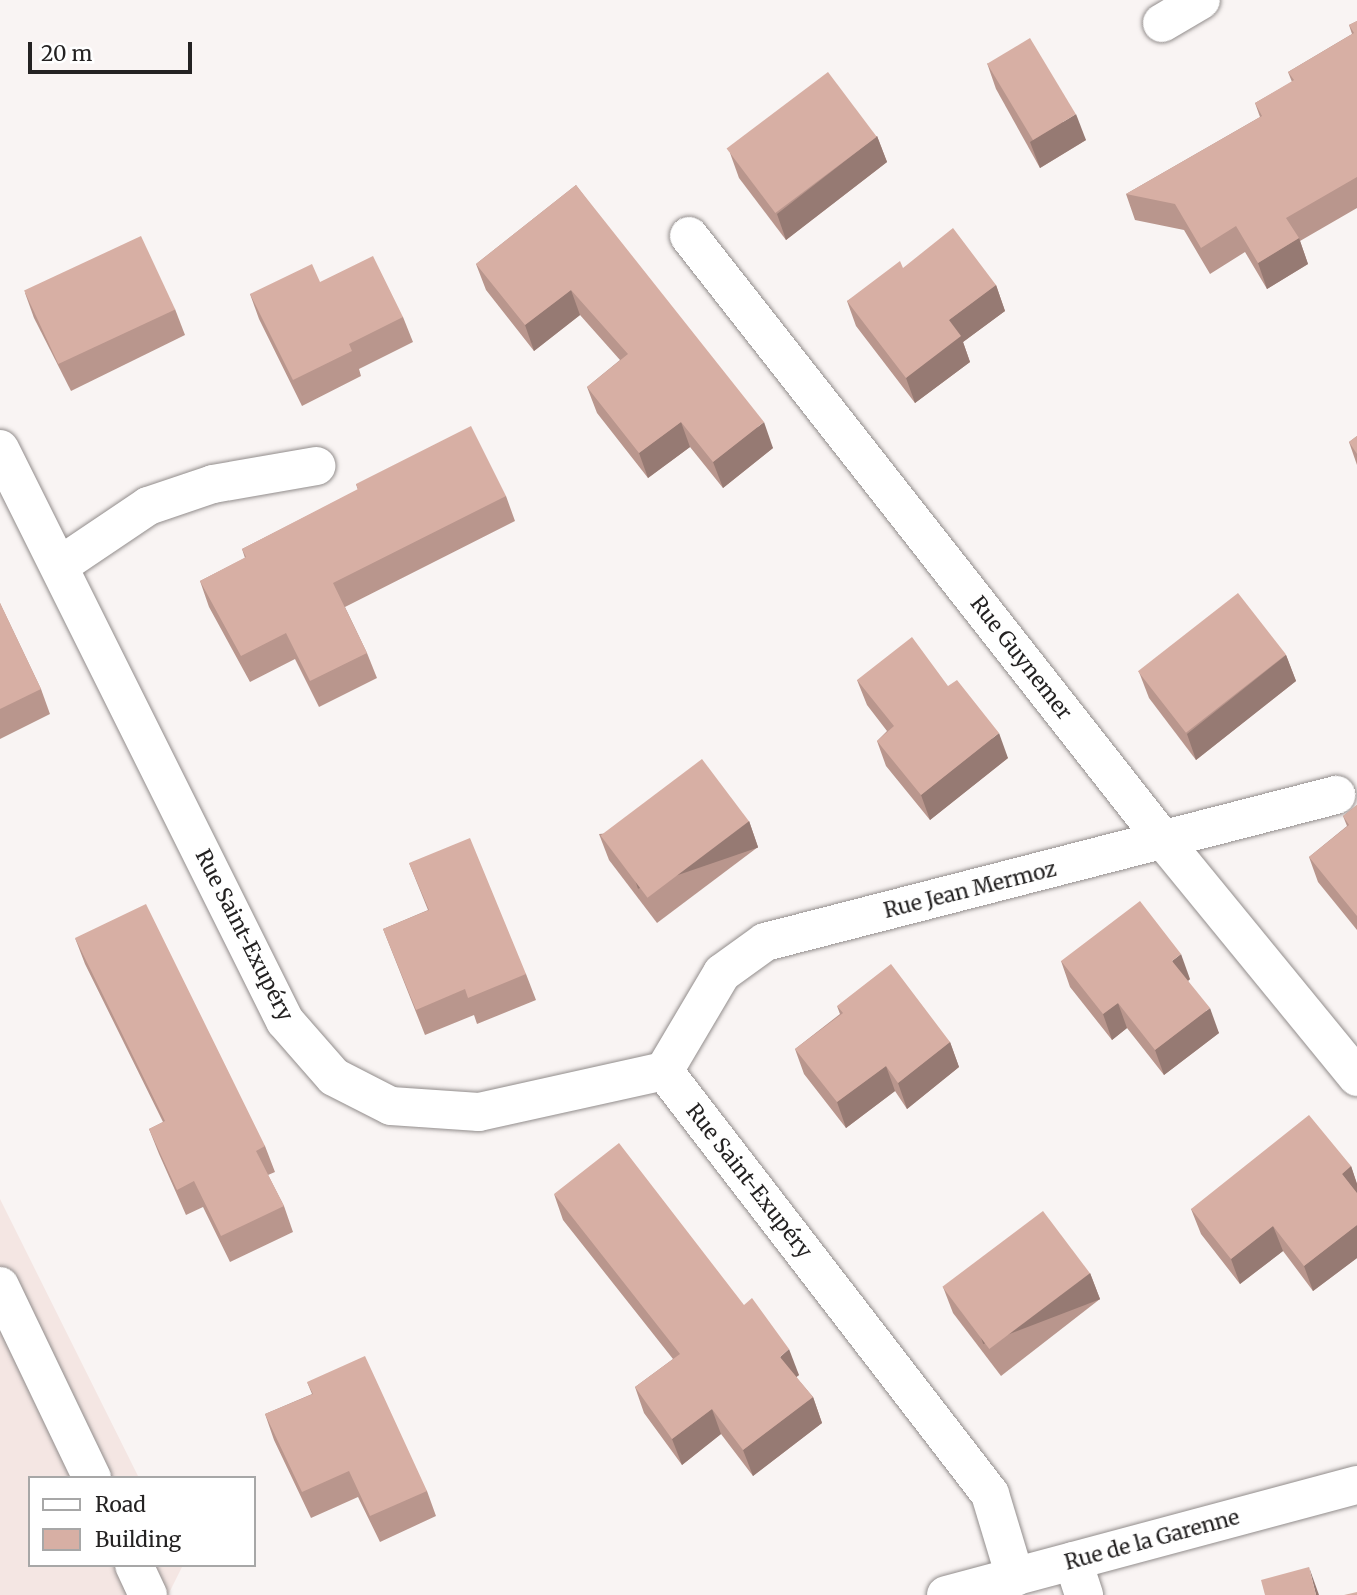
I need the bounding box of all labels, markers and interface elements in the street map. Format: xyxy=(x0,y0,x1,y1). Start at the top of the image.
scale bar xyxy=(32,28,196,72)
text: 20 m xyxy=(41,40,92,67)
street label: Rue Guynemer xyxy=(965,591,1077,725)
street label: Rue Saint-Exupéry xyxy=(190,845,298,1025)
street label: Rue Jean Mermoz xyxy=(881,856,1059,924)
street label: Rue Saint-Exupéry xyxy=(681,1099,817,1263)
legend xyxy=(28,1476,256,1567)
text: Road xyxy=(95,1491,146,1518)
street label: Rue de la Garenne xyxy=(1062,1505,1242,1575)
text: Building xyxy=(95,1526,181,1553)

